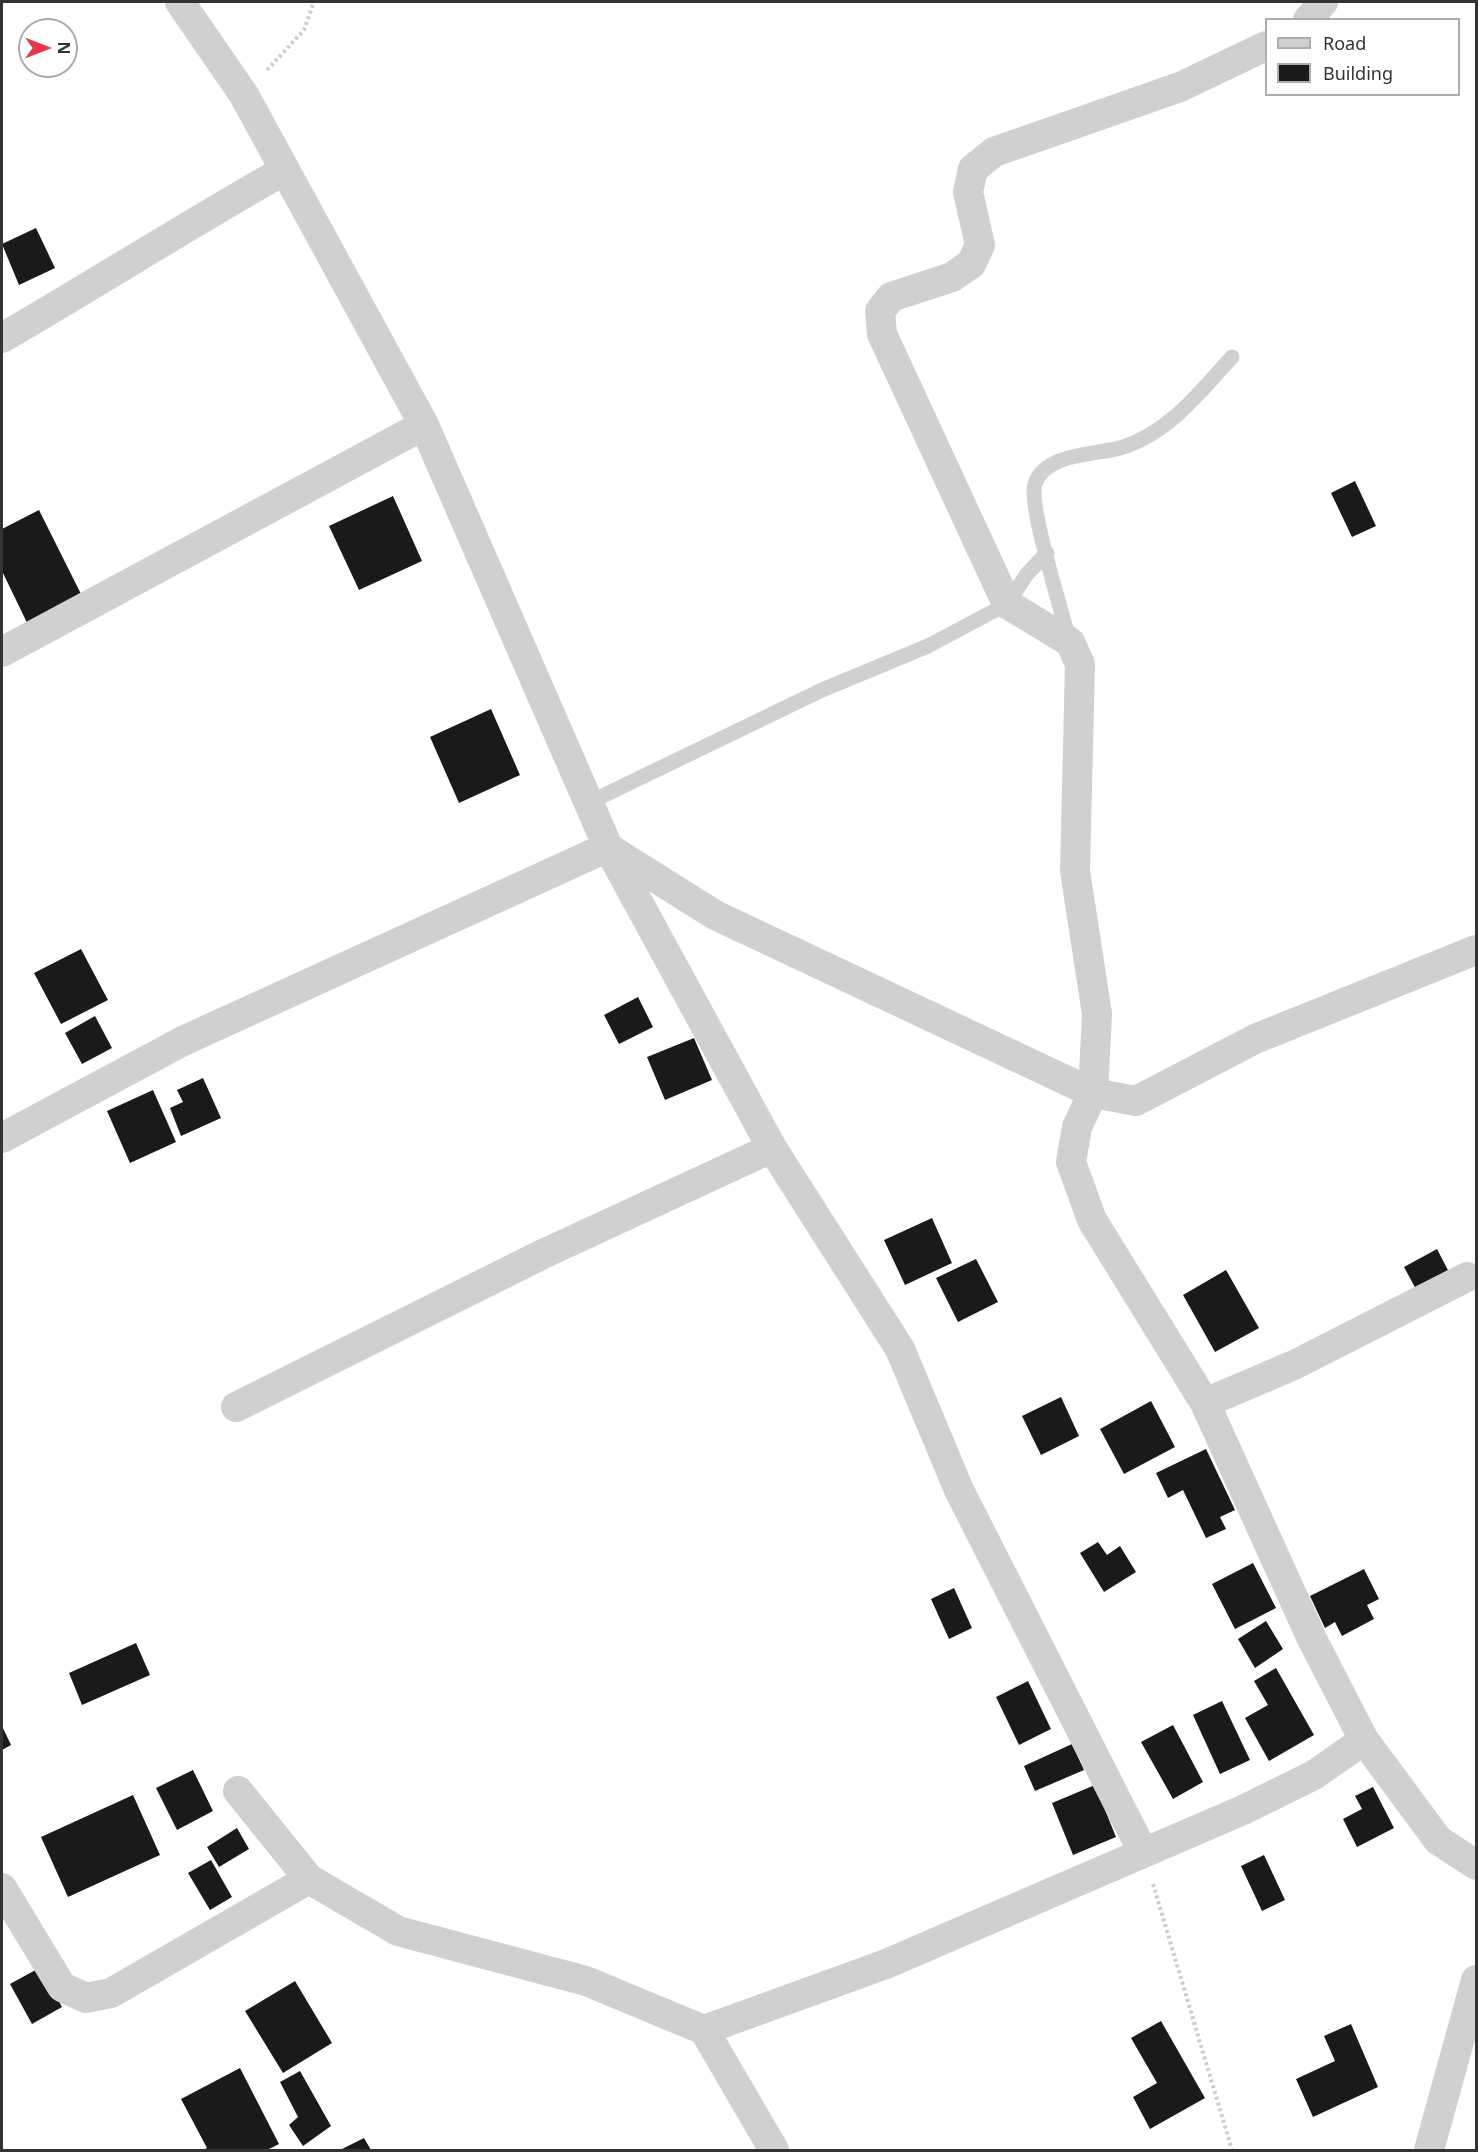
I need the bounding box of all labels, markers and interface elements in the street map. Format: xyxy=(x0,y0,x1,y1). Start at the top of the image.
north arrow xyxy=(18,18,78,78)
legend xyxy=(1265,18,1460,96)
text: Road xyxy=(1323,31,1366,55)
text: N xyxy=(53,41,75,55)
text: Building xyxy=(1323,61,1393,85)

